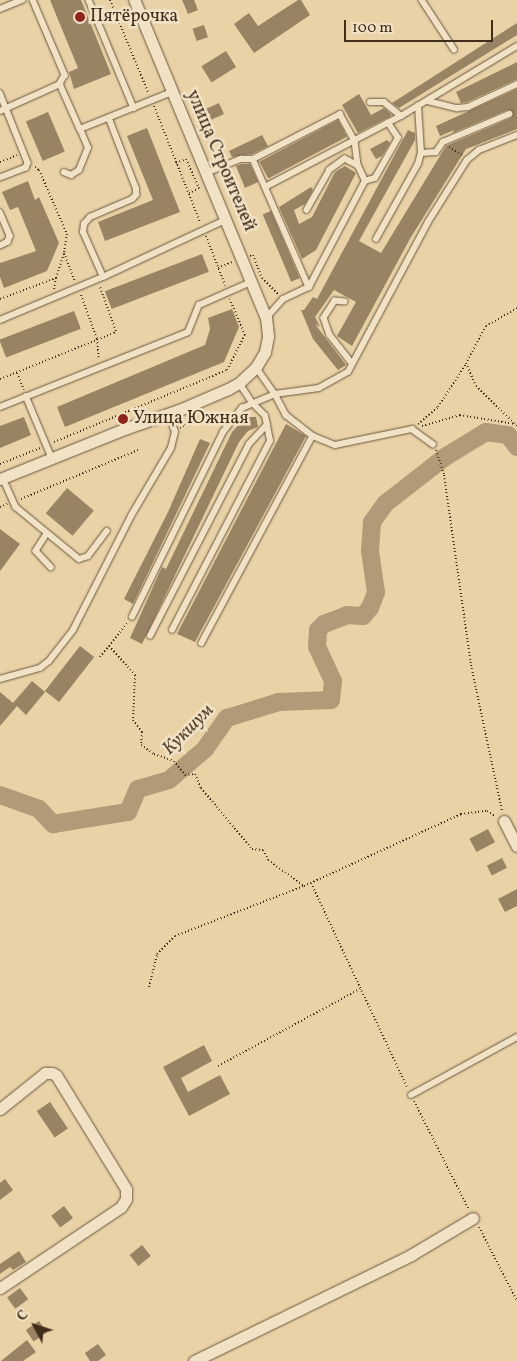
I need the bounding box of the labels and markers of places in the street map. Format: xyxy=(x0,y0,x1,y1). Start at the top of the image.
place label: Пятёрочка xyxy=(90,6,178,28)
marker: Пятёрочка xyxy=(74,11,86,23)
place label: Улица Южная xyxy=(133,408,249,430)
marker: Улица Южная xyxy=(117,413,129,425)

